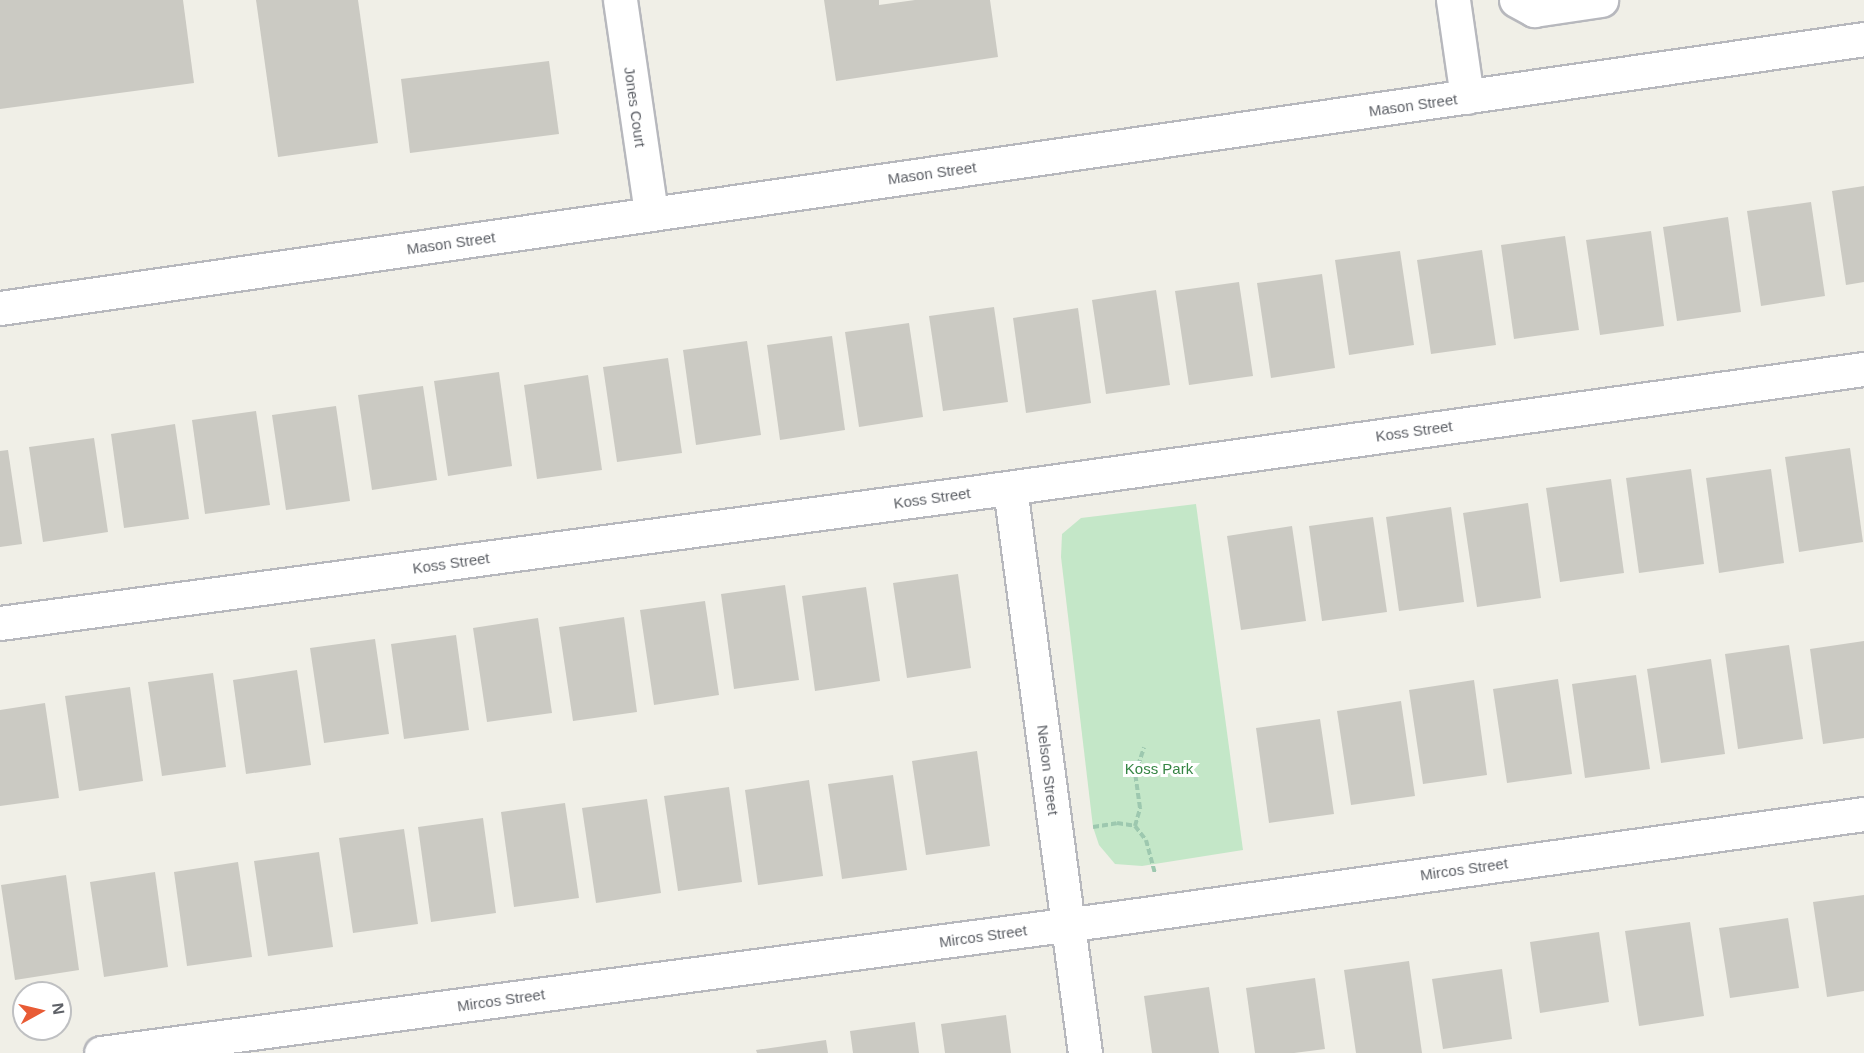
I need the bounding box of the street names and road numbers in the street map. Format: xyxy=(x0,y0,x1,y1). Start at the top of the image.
street label: Jones Court xyxy=(620,66,650,148)
street label: Mason Street xyxy=(1368,90,1458,120)
street label: Mason Street xyxy=(887,158,977,188)
street label: Mason Street xyxy=(406,228,496,258)
street label: Koss Street xyxy=(1374,417,1454,445)
street label: Koss Street xyxy=(892,484,972,512)
street label: Koss Street xyxy=(411,549,491,577)
street label: Nelson Street xyxy=(1034,724,1062,816)
street label: Mircos Street xyxy=(1419,854,1509,884)
street label: Mircos Street xyxy=(938,921,1028,951)
street label: Mircos Street xyxy=(456,985,546,1015)

